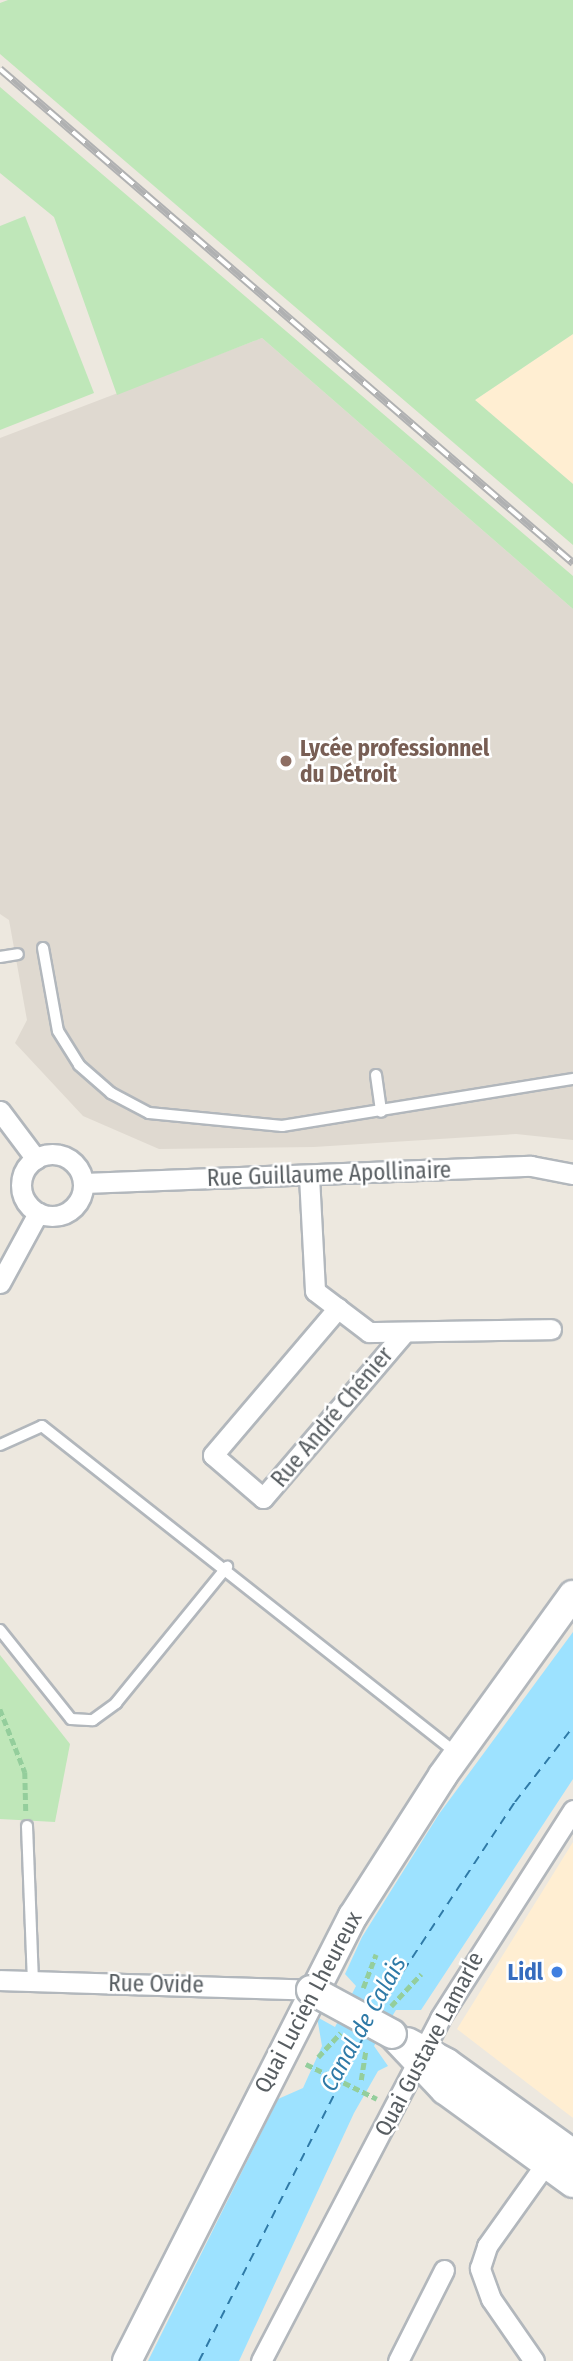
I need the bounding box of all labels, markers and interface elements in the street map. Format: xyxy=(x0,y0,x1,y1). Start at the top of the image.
place label: Lycée professionnel du Détroit xyxy=(300,734,489,788)
marker: Lycée professionnel du Détroit xyxy=(278,753,294,769)
street label: Rue Guillaume Apollinaire xyxy=(206,1156,452,1192)
street label: Rue André Chénier xyxy=(265,1341,399,1493)
street label: Quai Lucien Lheureux xyxy=(248,1906,368,2098)
street label: Quai Gustave Lamarle xyxy=(369,1947,489,2141)
water label: Canal de Calais xyxy=(315,1952,413,2096)
place label: Lidl xyxy=(508,1958,543,1986)
marker: Lidl xyxy=(549,1964,565,1980)
street label: Rue Ovide xyxy=(108,1969,204,1999)

